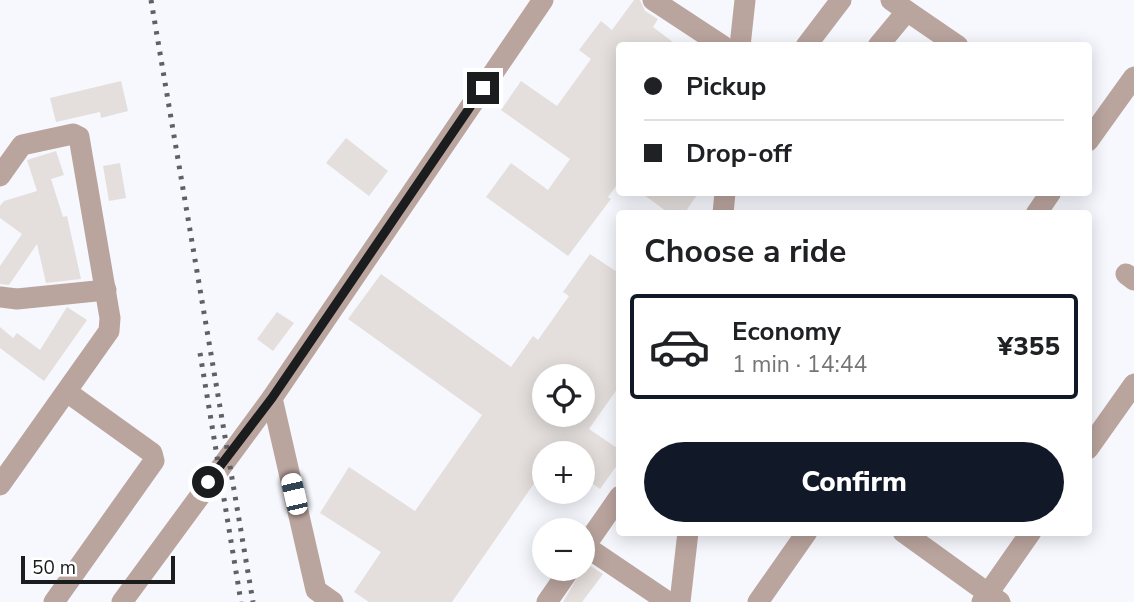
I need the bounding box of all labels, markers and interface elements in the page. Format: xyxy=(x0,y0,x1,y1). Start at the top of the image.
text: Pickup xyxy=(686,69,766,104)
route end xyxy=(467,72,499,104)
text: Drop-off xyxy=(686,136,792,171)
text: Choose a ride xyxy=(644,230,846,273)
text: Economy xyxy=(732,314,841,349)
icon: car xyxy=(648,315,711,378)
text: ¥355 xyxy=(998,329,1060,364)
text: 1 min · 14:44 xyxy=(732,349,867,380)
map controls xyxy=(532,364,595,581)
button: locate xyxy=(532,364,595,427)
button: + xyxy=(532,441,595,504)
button: Confirm xyxy=(644,442,1064,522)
route start xyxy=(192,466,224,498)
car xyxy=(280,471,309,517)
button: − xyxy=(532,518,595,581)
scale bar xyxy=(21,553,175,585)
text: 50 m xyxy=(32,555,76,581)

